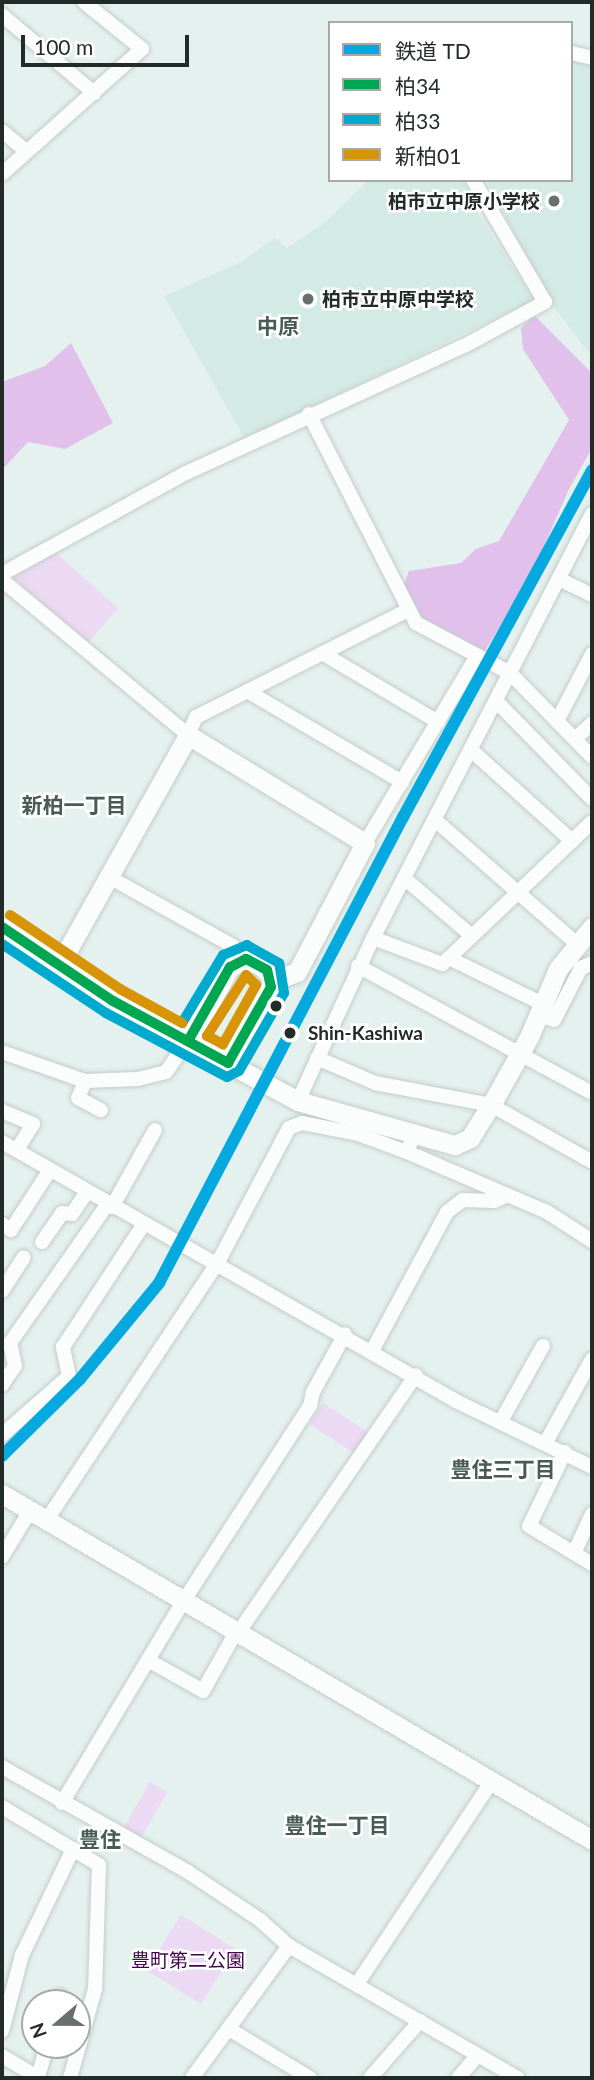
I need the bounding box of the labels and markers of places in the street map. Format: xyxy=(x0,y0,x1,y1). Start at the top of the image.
place label: 柏市立中原小学校 xyxy=(388,190,540,212)
marker: 柏市立中原小学校 xyxy=(546,193,562,209)
place label: 柏市立中原中学校 xyxy=(322,288,474,310)
marker: 柏市立中原中学校 xyxy=(300,291,316,307)
unlabelled marker xyxy=(269,999,283,1013)
marker: Shin-Kashiwa xyxy=(278,1021,302,1045)
place label: Shin-Kashiwa xyxy=(308,1022,423,1044)

